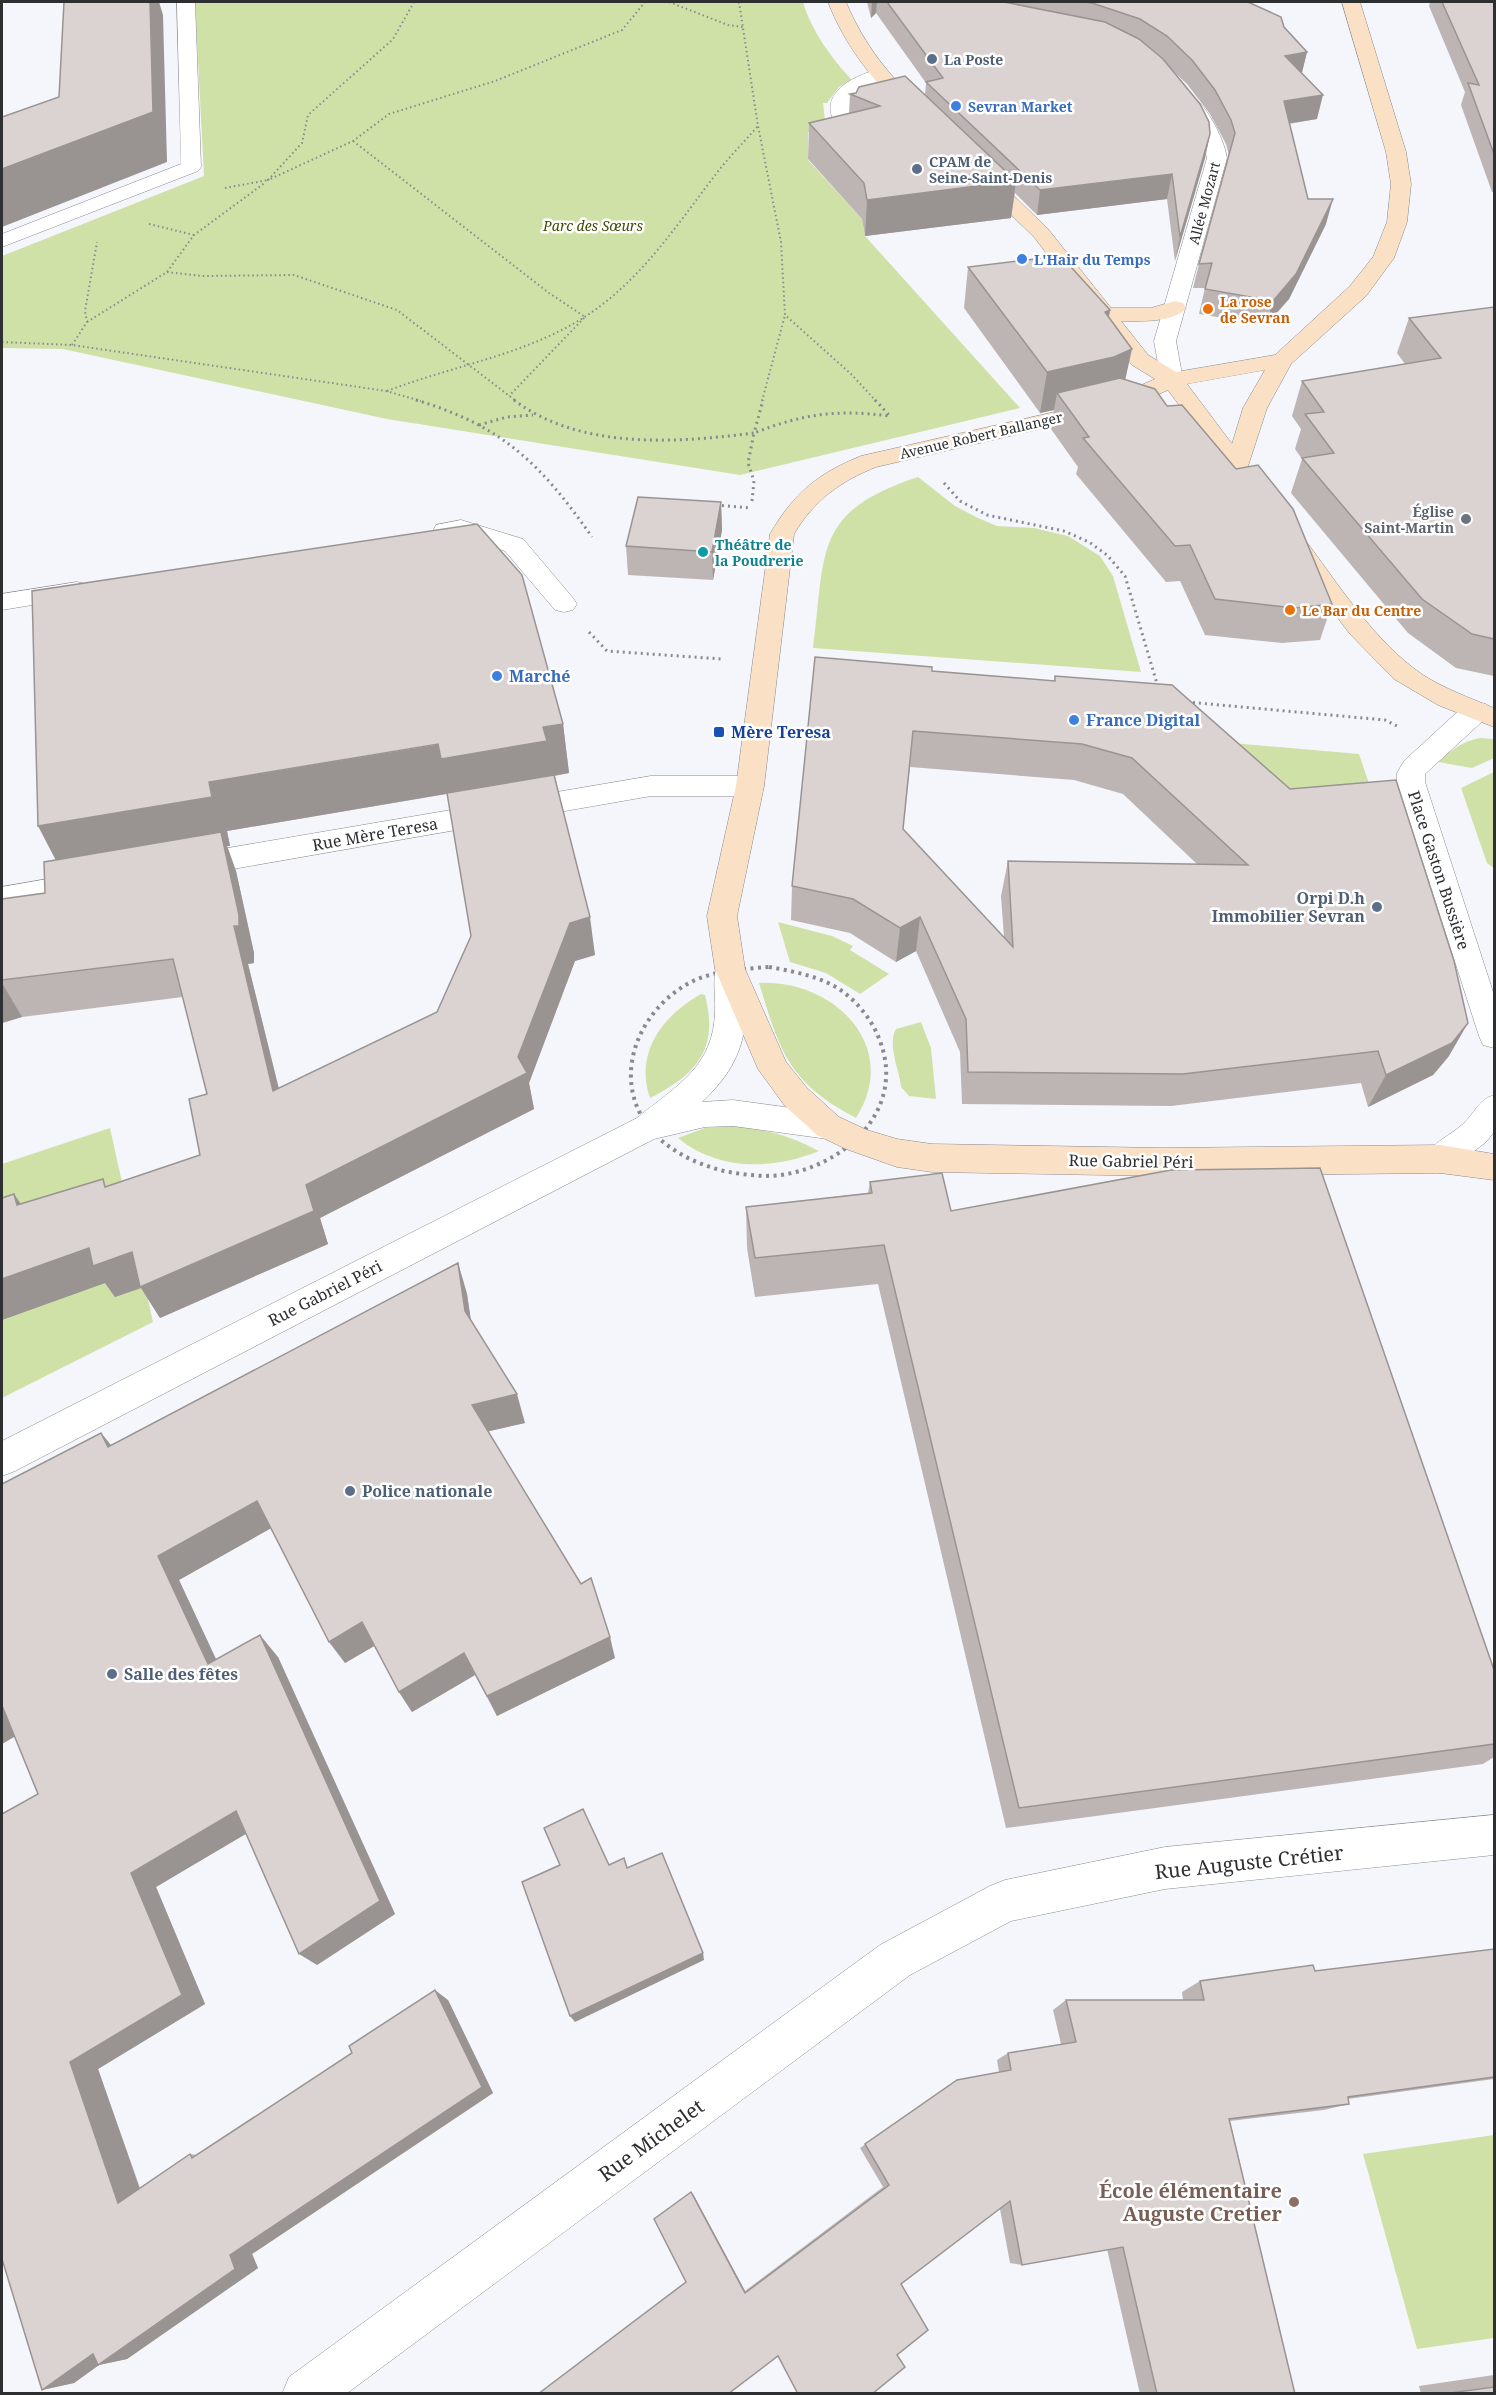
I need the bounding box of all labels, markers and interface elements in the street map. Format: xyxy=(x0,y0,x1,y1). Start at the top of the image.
place label: La Poste xyxy=(944,50,1003,69)
marker: La Poste xyxy=(925,52,939,66)
place label: Sevran Market xyxy=(968,97,1073,116)
marker: Sevran Market xyxy=(949,99,963,113)
place label: CPAM de Seine-Saint-Denis xyxy=(929,152,1053,187)
street label: Allée Mozart xyxy=(1184,159,1224,246)
marker: CPAM de Seine-Saint-Denis xyxy=(910,162,924,176)
park label: Parc des Sœurs xyxy=(542,216,643,235)
place label: L'Hair du Temps xyxy=(1034,250,1151,269)
marker: L'Hair du Temps xyxy=(1015,252,1029,266)
place label: La rose de Sevran xyxy=(1220,292,1290,327)
marker: La rose de Sevran xyxy=(1201,302,1215,316)
street label: Avenue Robert Ballanger xyxy=(898,407,1065,463)
place label: Église Saint-Martin xyxy=(1364,502,1454,537)
marker: Église Saint-Martin xyxy=(1459,512,1473,526)
place label: Théâtre de la Poudrerie xyxy=(715,535,804,570)
marker: Théâtre de la Poudrerie xyxy=(696,545,710,559)
place label: Le Bar du Centre xyxy=(1302,601,1421,620)
marker: Le Bar du Centre xyxy=(1283,603,1297,617)
place label: Marché xyxy=(509,665,570,687)
marker: Marché xyxy=(490,669,504,683)
place label: France Digital xyxy=(1086,709,1201,731)
marker: France Digital xyxy=(1067,713,1081,727)
place label: Mère Teresa xyxy=(731,721,831,743)
marker: Mère Teresa xyxy=(712,725,726,739)
street label: Place Gaston Bussière xyxy=(1403,788,1475,952)
street label: Rue Mère Teresa xyxy=(311,812,439,856)
place label: Orpi D.h Immobilier Sevran xyxy=(1212,887,1365,927)
marker: Orpi D.h Immobilier Sevran xyxy=(1370,900,1384,914)
street label: Rue Gabriel Péri xyxy=(1068,1149,1194,1173)
street label: Rue Gabriel Péri xyxy=(264,1255,386,1331)
place label: Police nationale xyxy=(362,1480,492,1502)
marker: Police nationale xyxy=(343,1484,357,1498)
place label: Salle des fêtes xyxy=(124,1663,238,1685)
marker: Salle des fêtes xyxy=(105,1667,119,1681)
street label: Rue Auguste Crétier xyxy=(1153,1839,1345,1885)
street label: Rue Michelet xyxy=(593,2093,709,2187)
place label: École élémentaire Auguste Cretier xyxy=(1099,2177,1283,2227)
marker: École élémentaire Auguste Cretier xyxy=(1287,2195,1301,2209)

